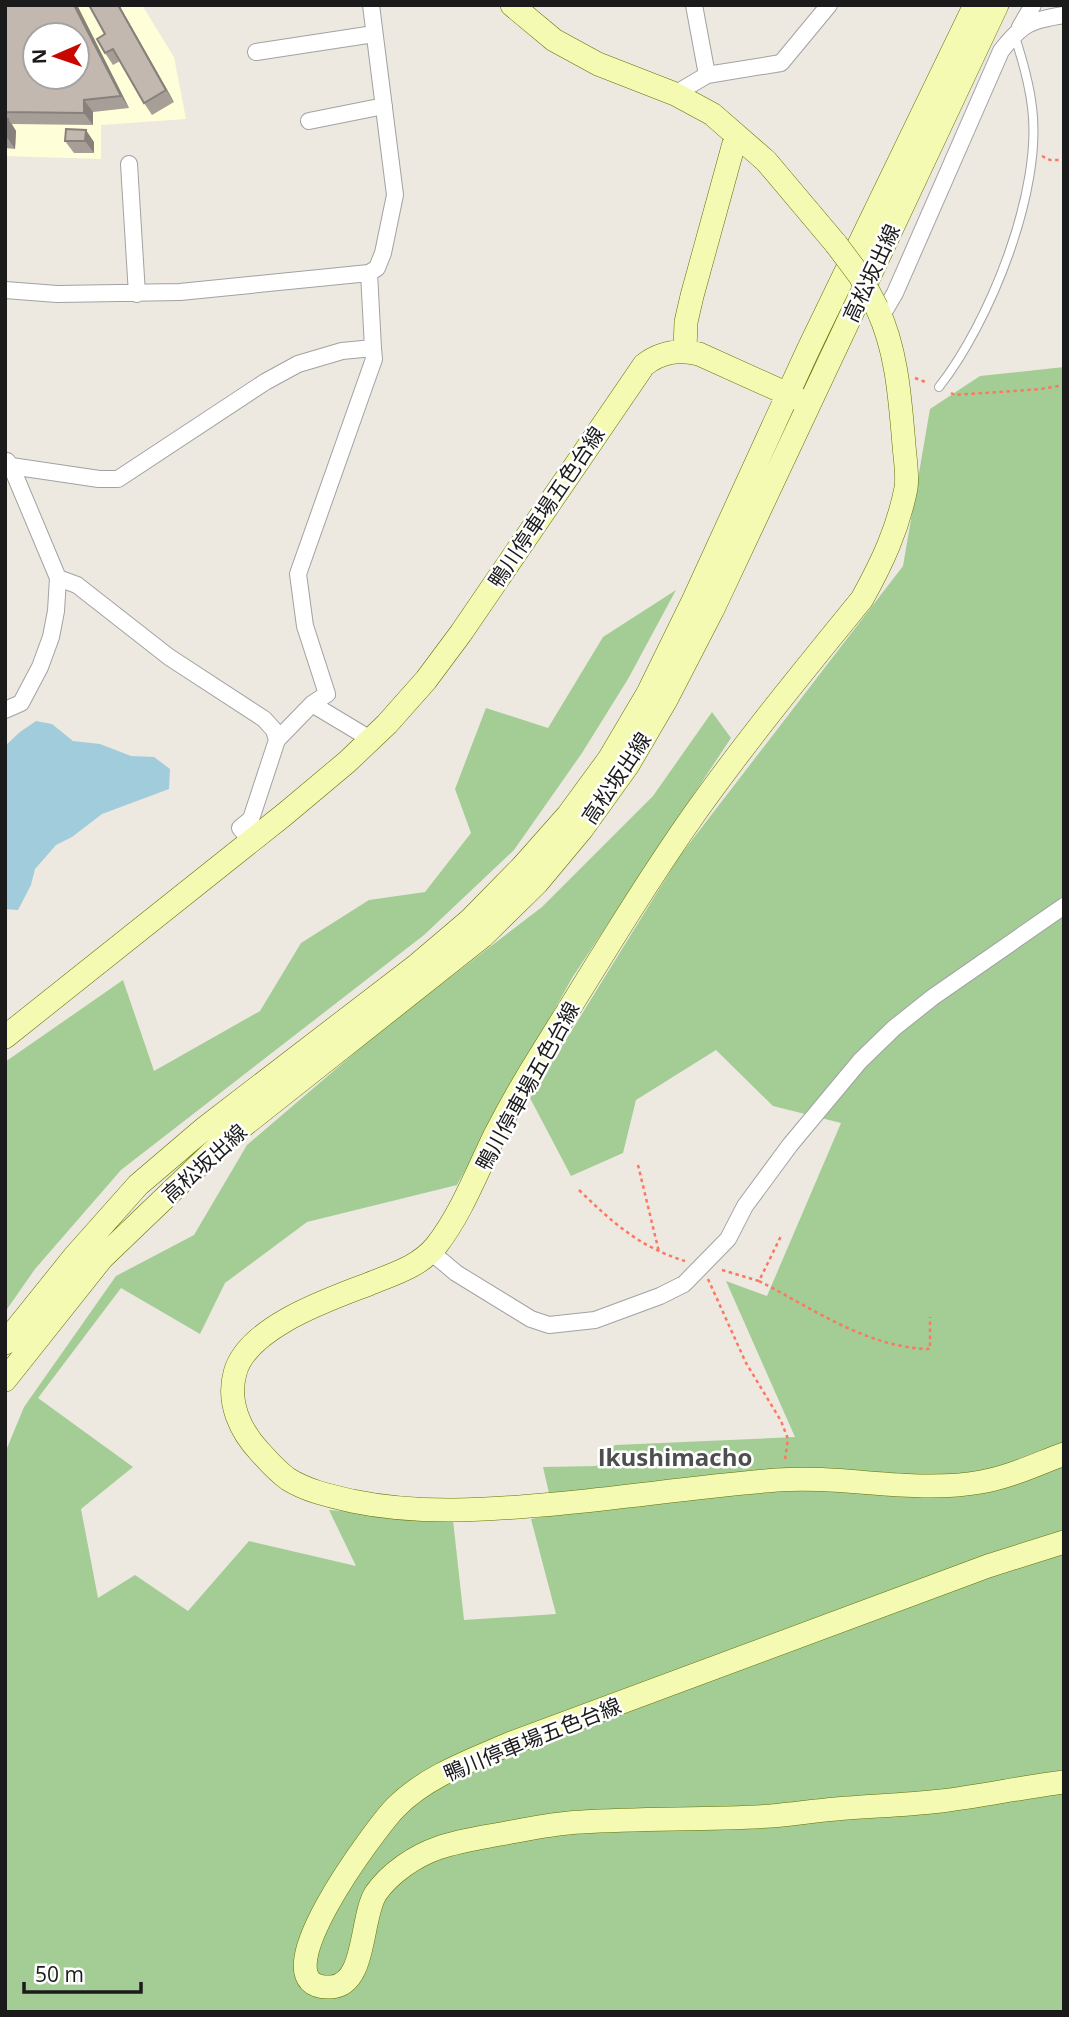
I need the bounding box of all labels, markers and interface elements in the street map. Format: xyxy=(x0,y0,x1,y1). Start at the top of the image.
north arrow xyxy=(21,21,91,91)
text: N xyxy=(26,48,52,65)
street label: 高松坂出線 xyxy=(836,220,906,326)
street label: 鴨川停車場五色台線 xyxy=(482,421,610,593)
street label: 高松坂出線 xyxy=(575,727,657,829)
street label: 鴨川停車場五色台線 xyxy=(469,997,585,1175)
street label: 高松坂出線 xyxy=(156,1117,252,1209)
district label: Ikushimacho xyxy=(598,1440,752,1473)
street label: 鴨川停車場五色台線 xyxy=(439,1691,625,1787)
scale bar xyxy=(24,1951,142,1995)
text: 50 m xyxy=(35,1960,84,1988)

